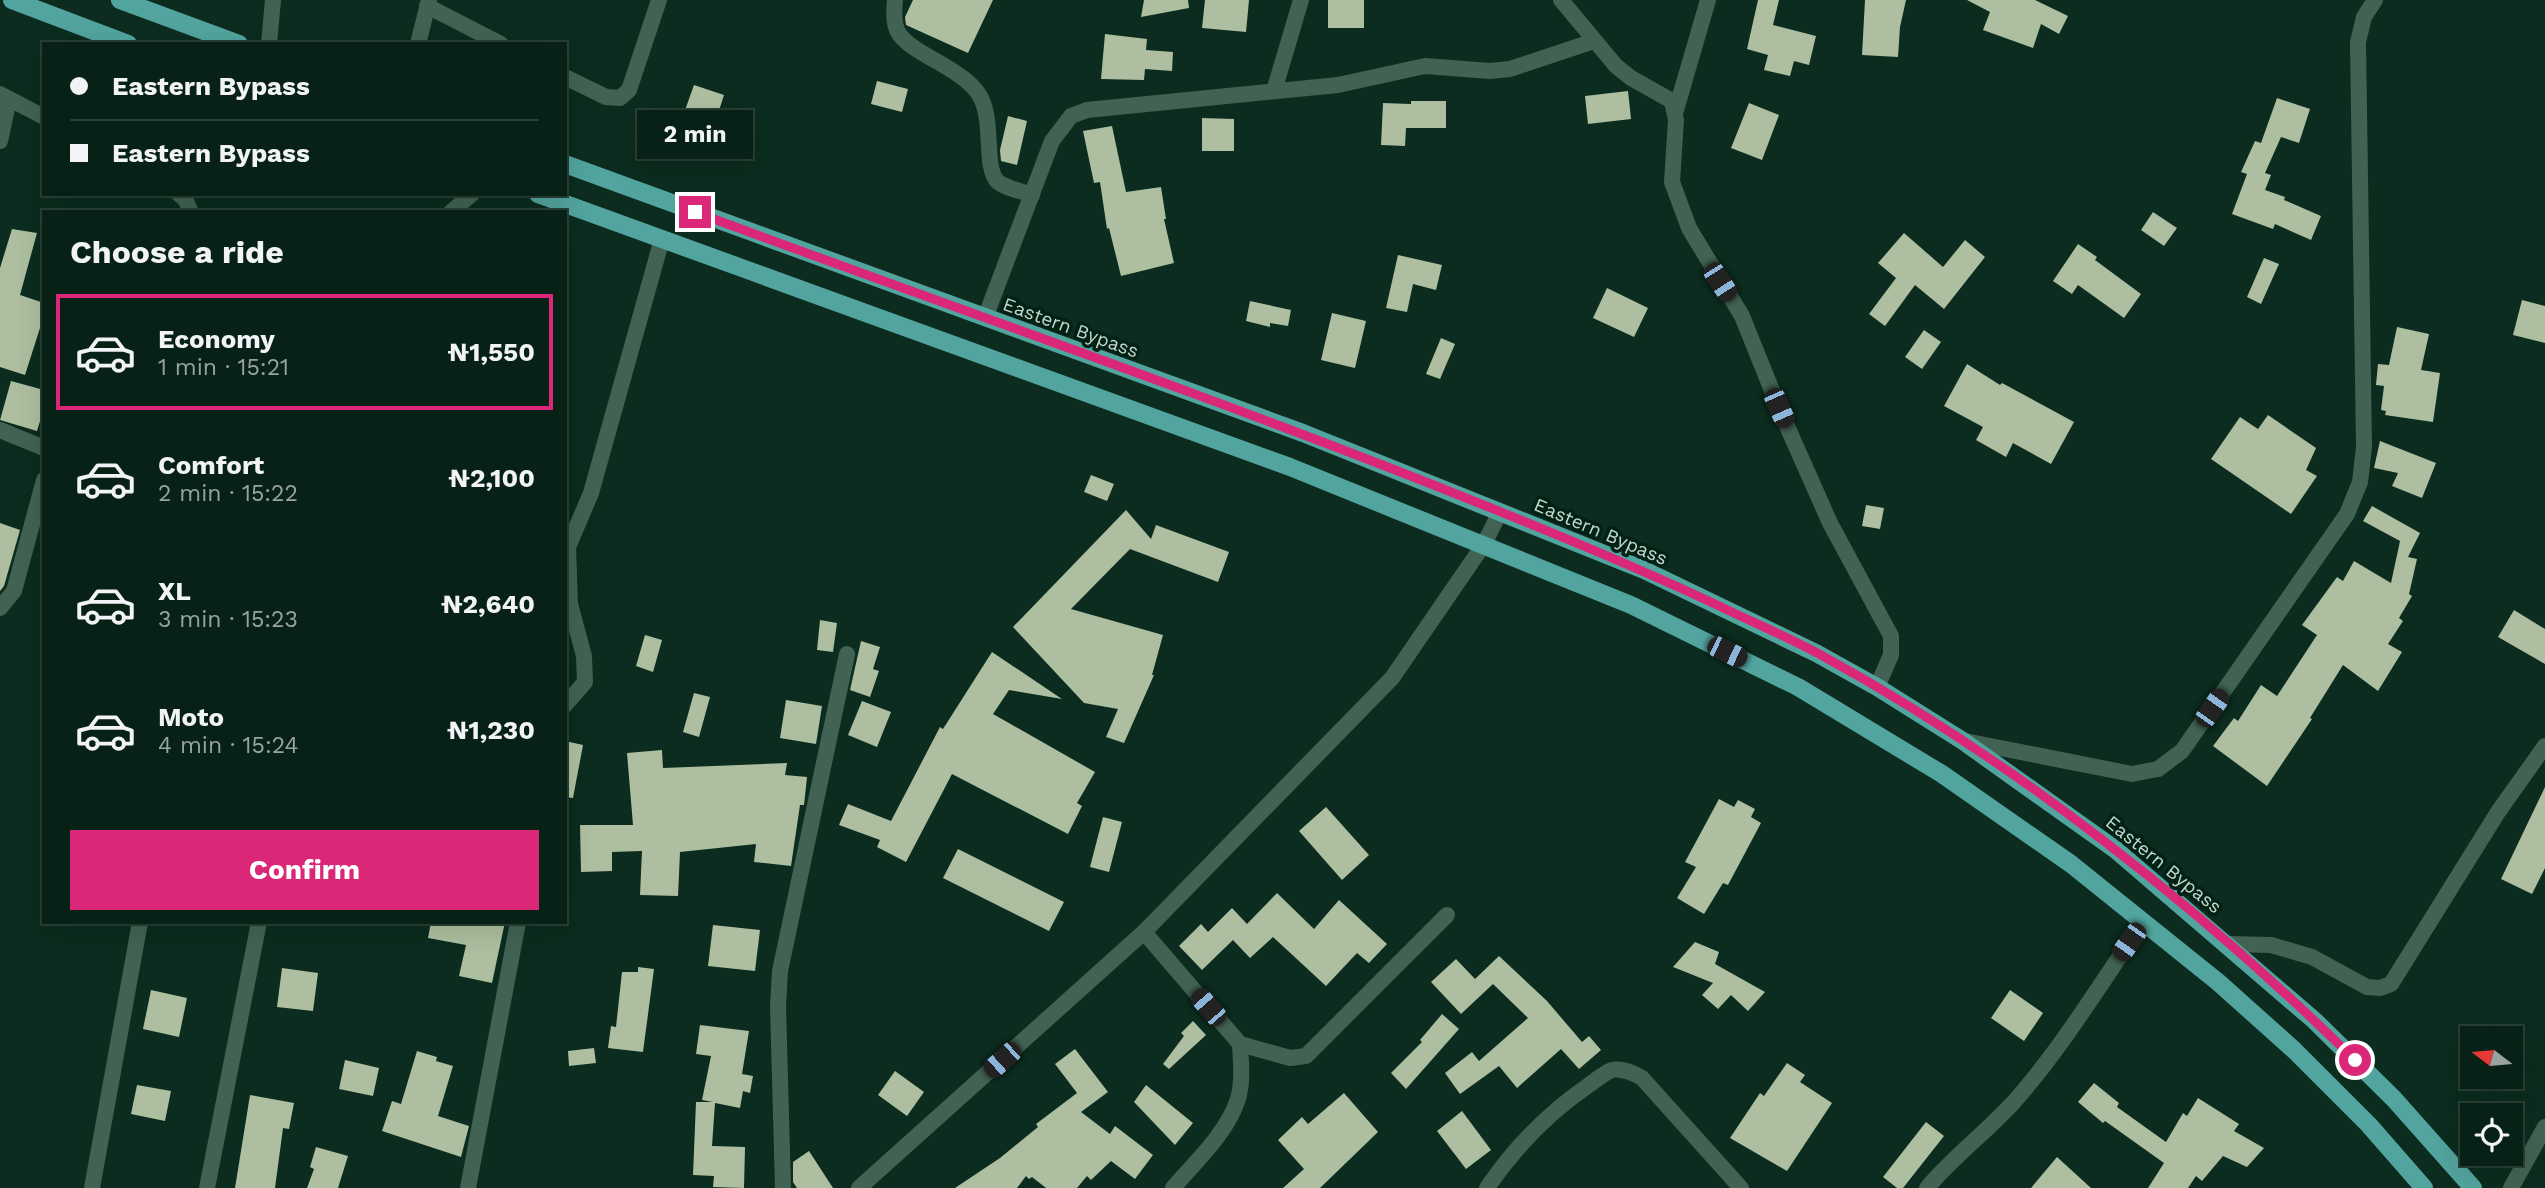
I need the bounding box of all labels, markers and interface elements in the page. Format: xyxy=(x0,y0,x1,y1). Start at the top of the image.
text: Eastern Bypass xyxy=(112,71,310,101)
callout: 2 min xyxy=(637,110,753,160)
text: 2 min xyxy=(664,121,726,148)
text: Eastern Bypass xyxy=(112,138,310,168)
route end xyxy=(679,196,711,228)
text: Choose a ride xyxy=(70,233,284,271)
car xyxy=(1700,259,1741,305)
street label: Eastern Bypass xyxy=(1000,292,1142,363)
icon: car xyxy=(74,321,137,384)
text: Economy xyxy=(158,324,275,354)
text: ₦1,550 xyxy=(448,337,535,367)
text: 1 min · 15:21 xyxy=(158,354,289,381)
car xyxy=(1761,385,1798,431)
icon: car xyxy=(74,447,137,510)
text: Comfort xyxy=(158,450,264,480)
text: ₦2,100 xyxy=(449,463,535,493)
text: 2 min · 15:22 xyxy=(158,480,298,507)
street label: Eastern Bypass xyxy=(1531,493,1671,570)
icon: car xyxy=(74,573,137,636)
text: XL xyxy=(158,576,191,606)
text: ₦2,640 xyxy=(441,589,535,619)
text: 3 min · 15:23 xyxy=(158,606,298,633)
car xyxy=(1704,633,1751,671)
car xyxy=(2192,685,2233,731)
icon: car xyxy=(74,699,137,762)
text: Moto xyxy=(158,702,224,732)
text: ₦1,230 xyxy=(447,715,535,745)
text: 4 min · 15:24 xyxy=(158,732,299,759)
street label: Eastern Bypass xyxy=(2101,811,2226,918)
button: Confirm xyxy=(70,830,539,910)
car xyxy=(2109,919,2150,965)
car xyxy=(1187,984,1230,1030)
north arrow xyxy=(2460,1026,2524,1088)
map controls xyxy=(2460,1026,2523,1166)
car xyxy=(980,1038,1025,1082)
route start xyxy=(2339,1044,2371,1076)
button: locate xyxy=(2460,1103,2523,1166)

